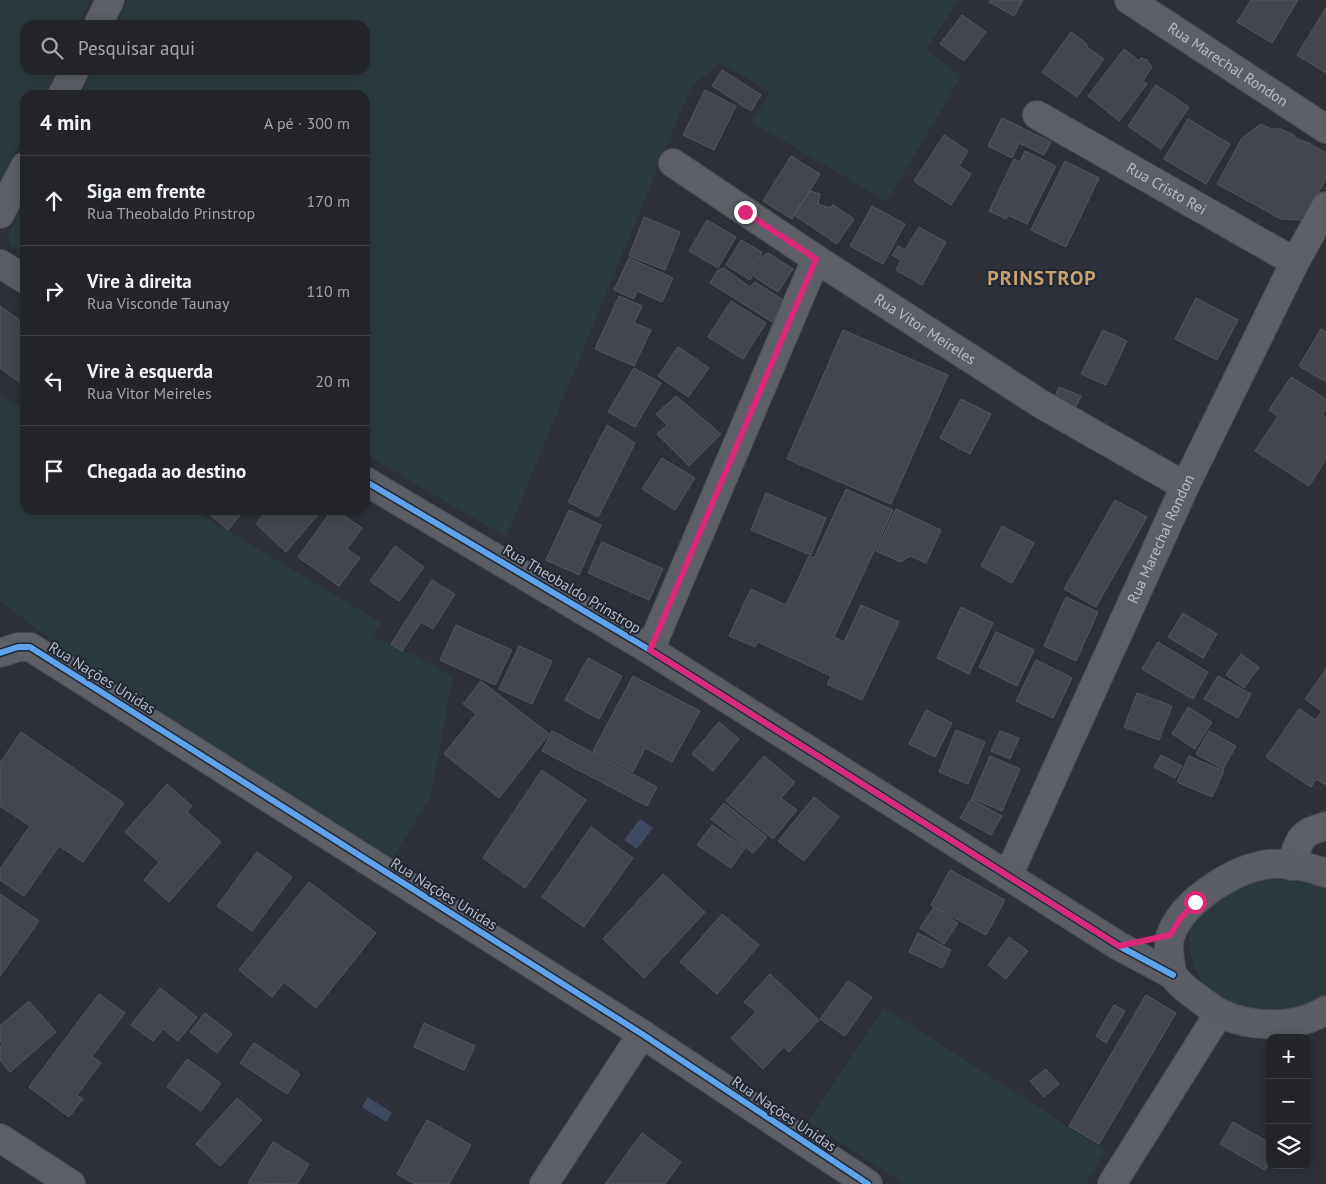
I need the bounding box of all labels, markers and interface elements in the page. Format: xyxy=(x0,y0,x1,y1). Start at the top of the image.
street label: Rua Marechal Rondon xyxy=(1164,18,1292,110)
search box xyxy=(20,20,370,75)
icon: search xyxy=(38,34,66,62)
text: Pesquisar aqui xyxy=(78,36,195,60)
text: 4 min xyxy=(40,109,91,136)
text: A pé · 300 m xyxy=(264,113,350,133)
street label: Rua Cristo Rei xyxy=(1123,158,1210,219)
text: Siga em frente xyxy=(87,179,205,203)
icon: ahead xyxy=(40,187,68,215)
text: 170 m xyxy=(307,191,350,211)
route end xyxy=(734,201,757,224)
text: Rua Theobaldo Prinstrop xyxy=(87,203,255,223)
district label: PRINSTROP xyxy=(987,265,1097,291)
text: Vire à direita xyxy=(87,269,192,293)
icon: right xyxy=(40,277,68,305)
text: 110 m xyxy=(307,281,350,301)
street label: Rua Vitor Meireles xyxy=(871,289,980,369)
text: Rua Visconde Taunay xyxy=(87,293,229,313)
text: Vire à esquerda xyxy=(87,359,213,383)
icon: left xyxy=(40,367,68,395)
text: 20 m xyxy=(315,371,350,391)
text: Rua Vitor Meireles xyxy=(87,383,212,403)
icon: arrive xyxy=(40,457,68,485)
text: Chegada ao destino xyxy=(87,459,246,483)
street label: Rua Marechal Rondon xyxy=(1123,471,1198,607)
street label: Rua Theobaldo Prinstrop xyxy=(500,540,645,637)
street label: Rua Nações Unidas xyxy=(45,637,159,718)
street label: Rua Nações Unidas xyxy=(387,853,501,934)
route start xyxy=(1184,891,1207,914)
map controls xyxy=(1266,1034,1311,1169)
button: + xyxy=(1266,1034,1311,1079)
street label: Rua Nações Unidas xyxy=(728,1072,840,1156)
button: − xyxy=(1266,1079,1311,1124)
button: layers xyxy=(1266,1124,1311,1169)

